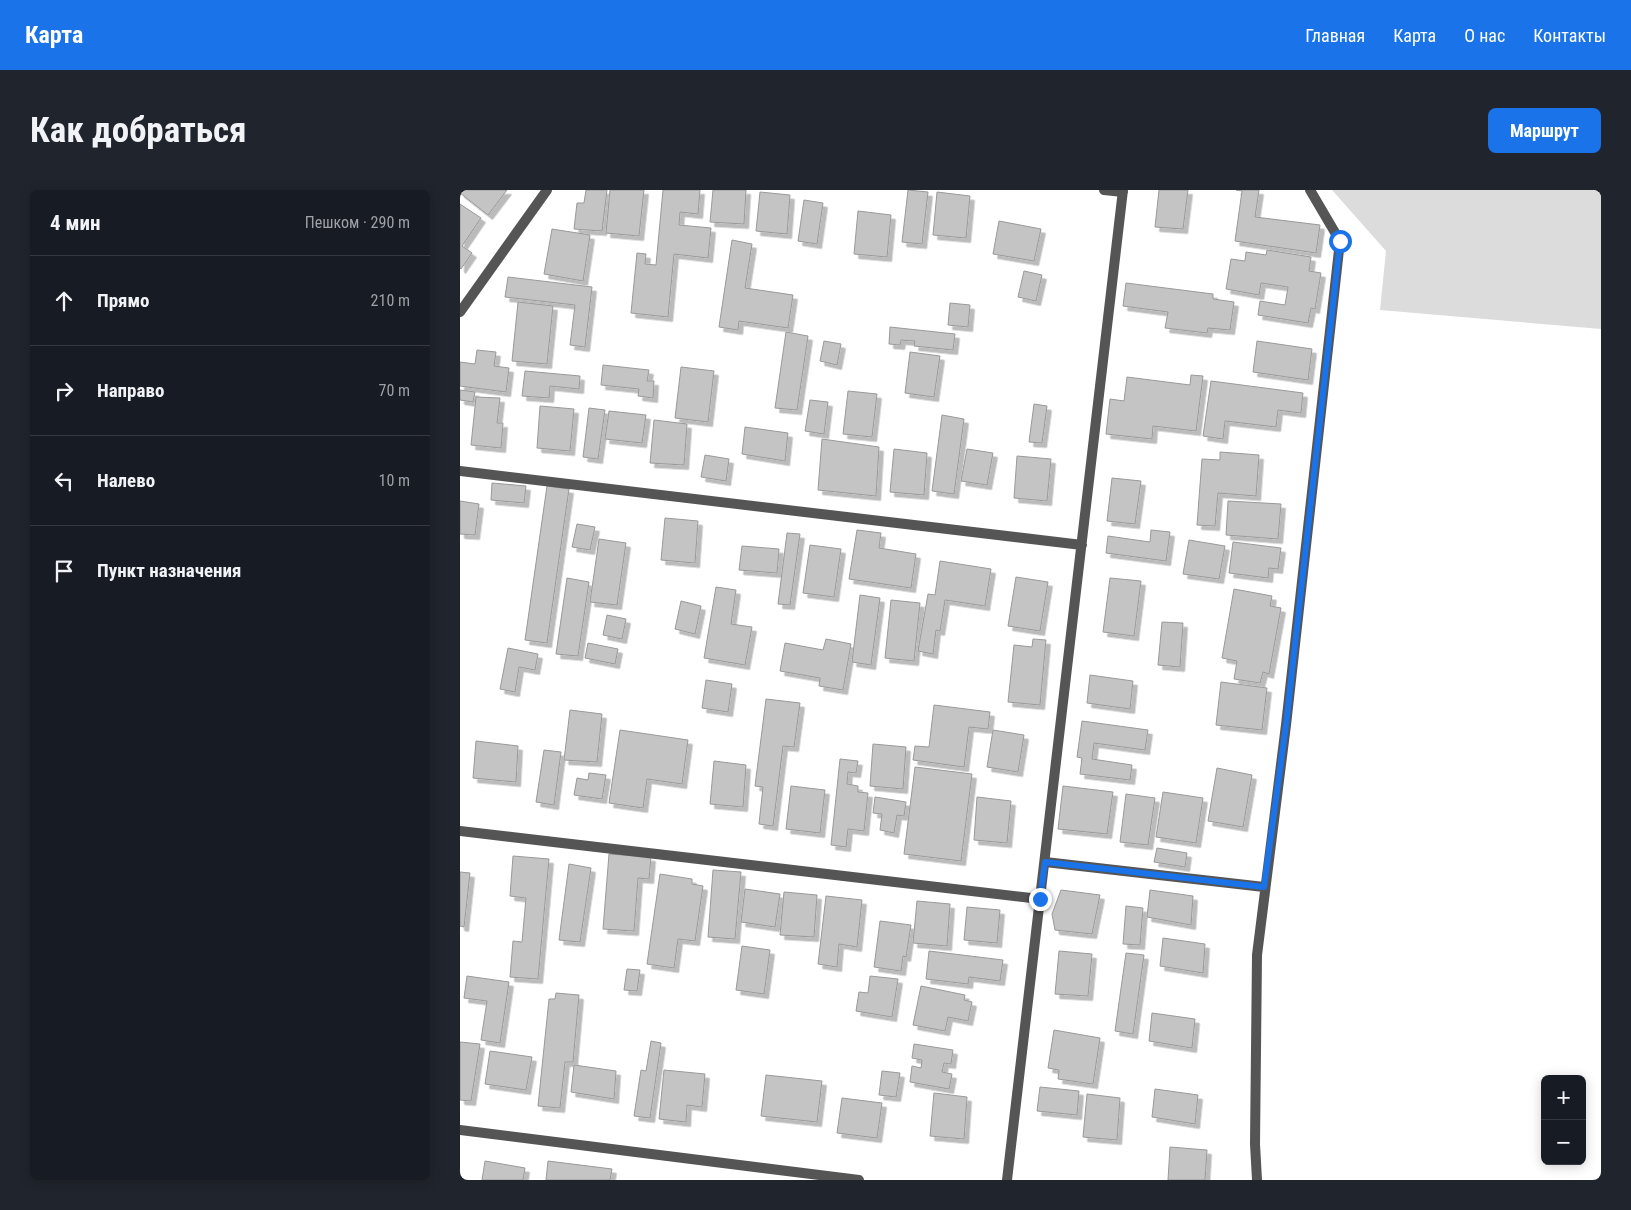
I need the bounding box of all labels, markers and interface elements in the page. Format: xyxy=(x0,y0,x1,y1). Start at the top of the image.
text: Карта xyxy=(25,21,83,49)
text: Главная xyxy=(1305,25,1365,46)
text: Карта xyxy=(1393,25,1436,46)
text: О нас xyxy=(1464,25,1505,46)
text: Контакты xyxy=(1533,25,1606,46)
button: Маршрут xyxy=(1488,108,1601,153)
text: Как добраться xyxy=(30,110,246,151)
text: 4 мин xyxy=(50,211,100,235)
text: Пешком · 290 m xyxy=(305,213,410,232)
route start xyxy=(1329,230,1352,253)
icon: ahead xyxy=(50,287,78,315)
text: Прямо xyxy=(97,289,150,312)
text: 210 m xyxy=(371,291,410,310)
icon: right xyxy=(50,377,78,405)
text: Направо xyxy=(97,379,164,402)
text: 70 m xyxy=(378,381,410,400)
icon: left xyxy=(50,467,78,495)
text: Налево xyxy=(97,469,155,492)
text: 10 m xyxy=(378,471,410,490)
icon: arrive xyxy=(50,557,78,585)
text: Пункт назначения xyxy=(97,559,241,582)
route end xyxy=(1029,888,1052,911)
map controls xyxy=(1541,1075,1586,1165)
button: + xyxy=(1541,1075,1586,1120)
button: − xyxy=(1541,1120,1586,1165)

